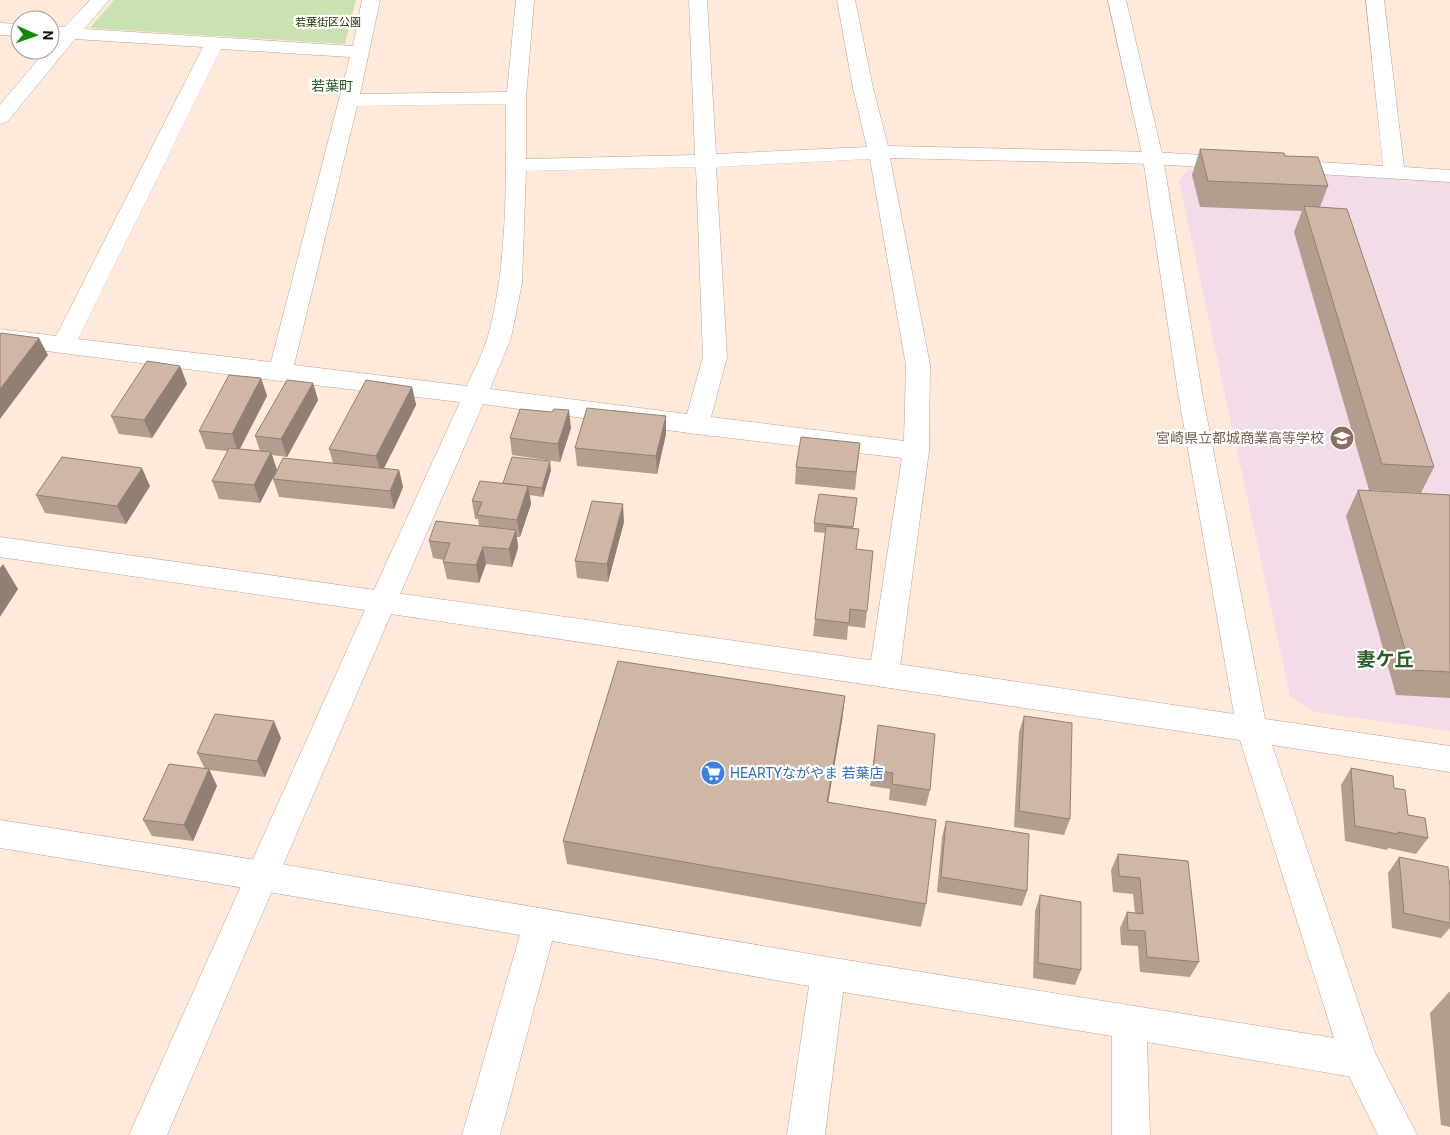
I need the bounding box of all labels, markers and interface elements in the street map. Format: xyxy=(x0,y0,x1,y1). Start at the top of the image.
north arrow xyxy=(10,10,60,60)
park label: 若葉街区公園 xyxy=(295,16,361,29)
text: N xyxy=(40,30,56,41)
district label: 若葉町 xyxy=(311,78,353,94)
school or university icon: 宮崎県立都城商業高等学校 xyxy=(1329,425,1355,451)
place label: 宮崎県立都城商業高等学校 xyxy=(1156,430,1324,446)
district label: 妻ケ丘 xyxy=(1356,648,1414,671)
supermarket icon: HEARTYながやま 若葉店 xyxy=(700,760,726,786)
place label: HEARTYながやま 若葉店 xyxy=(730,765,884,781)

